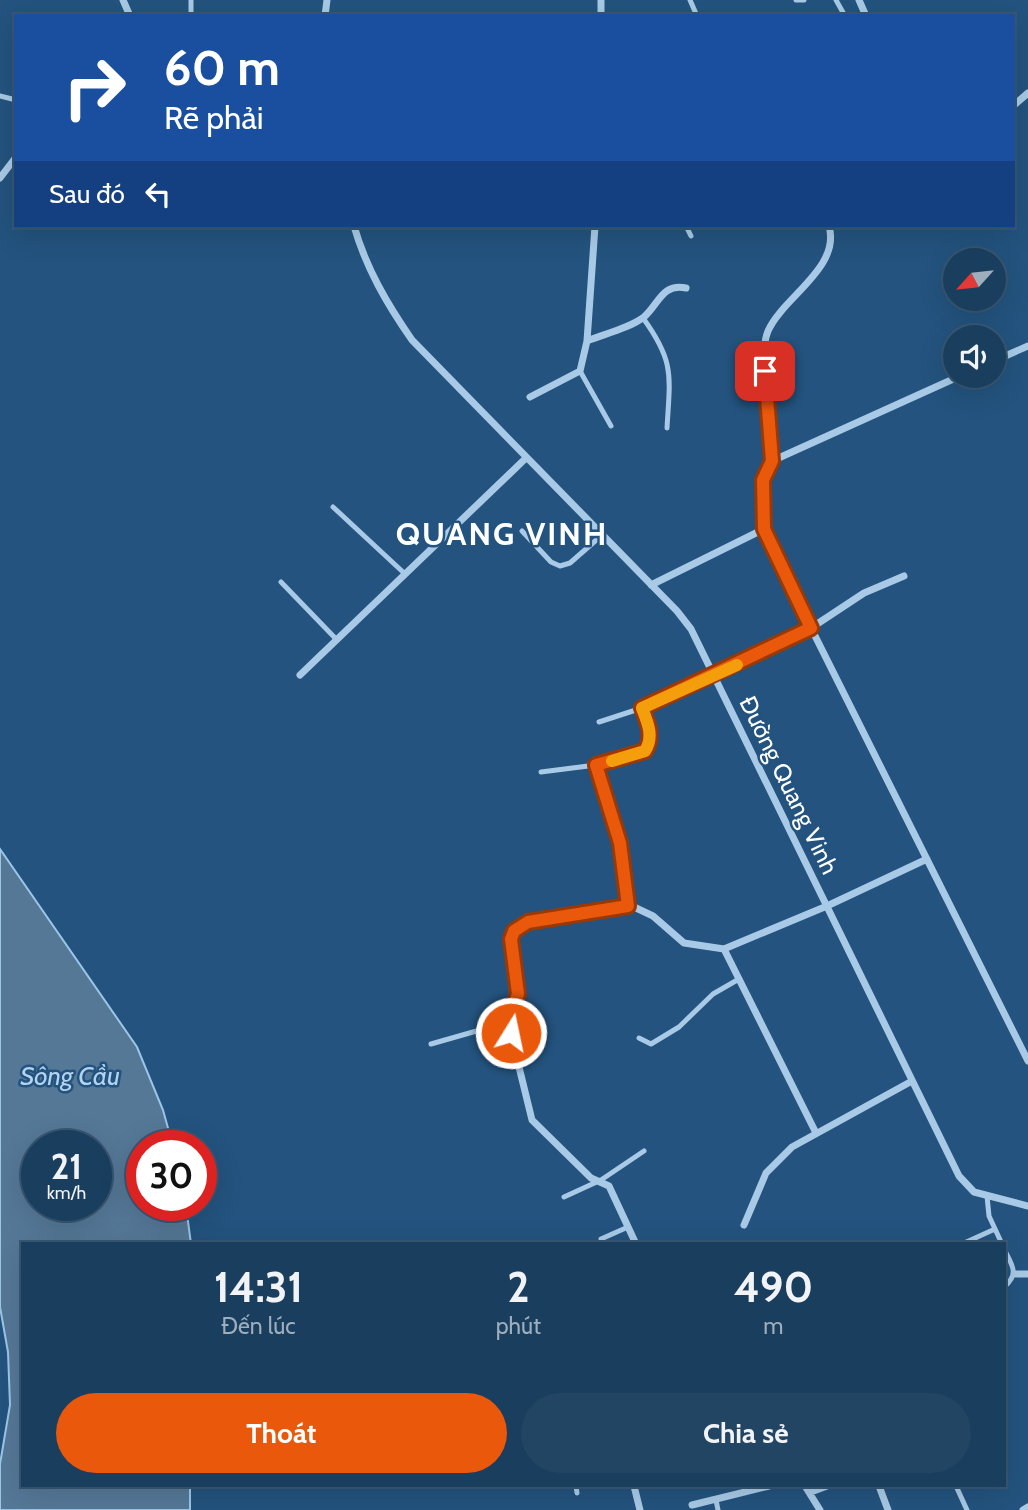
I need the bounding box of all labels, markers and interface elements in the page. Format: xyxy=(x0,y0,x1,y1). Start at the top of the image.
text: 60 m xyxy=(164,38,280,97)
icon: right xyxy=(49,42,140,133)
text: Rẽ phải xyxy=(164,98,264,137)
icon: left xyxy=(139,175,177,213)
text: Sau đó xyxy=(49,178,125,210)
north arrow xyxy=(943,248,1006,312)
map controls xyxy=(943,248,1006,388)
button: sound xyxy=(943,325,1006,388)
pin xyxy=(735,341,795,401)
icon: arrive xyxy=(746,352,784,390)
district label: QUANG VINH xyxy=(396,514,608,553)
street label: Đường Quang Vinh xyxy=(733,691,845,879)
position arrow xyxy=(474,996,548,1070)
water label: Sông Cầu xyxy=(20,1060,120,1092)
speed limit sign: 30 xyxy=(126,1130,217,1221)
text: 21 xyxy=(51,1145,82,1188)
text: km/h xyxy=(47,1182,86,1204)
text: 14:31 xyxy=(214,1261,303,1313)
text: 2 xyxy=(507,1261,529,1313)
text: 490 xyxy=(734,1261,813,1313)
text: Đến lúc xyxy=(221,1312,296,1340)
text: phút xyxy=(496,1312,541,1340)
text: m xyxy=(763,1312,784,1340)
button: Thoát xyxy=(56,1393,507,1473)
button: Chia sẻ xyxy=(521,1393,971,1473)

